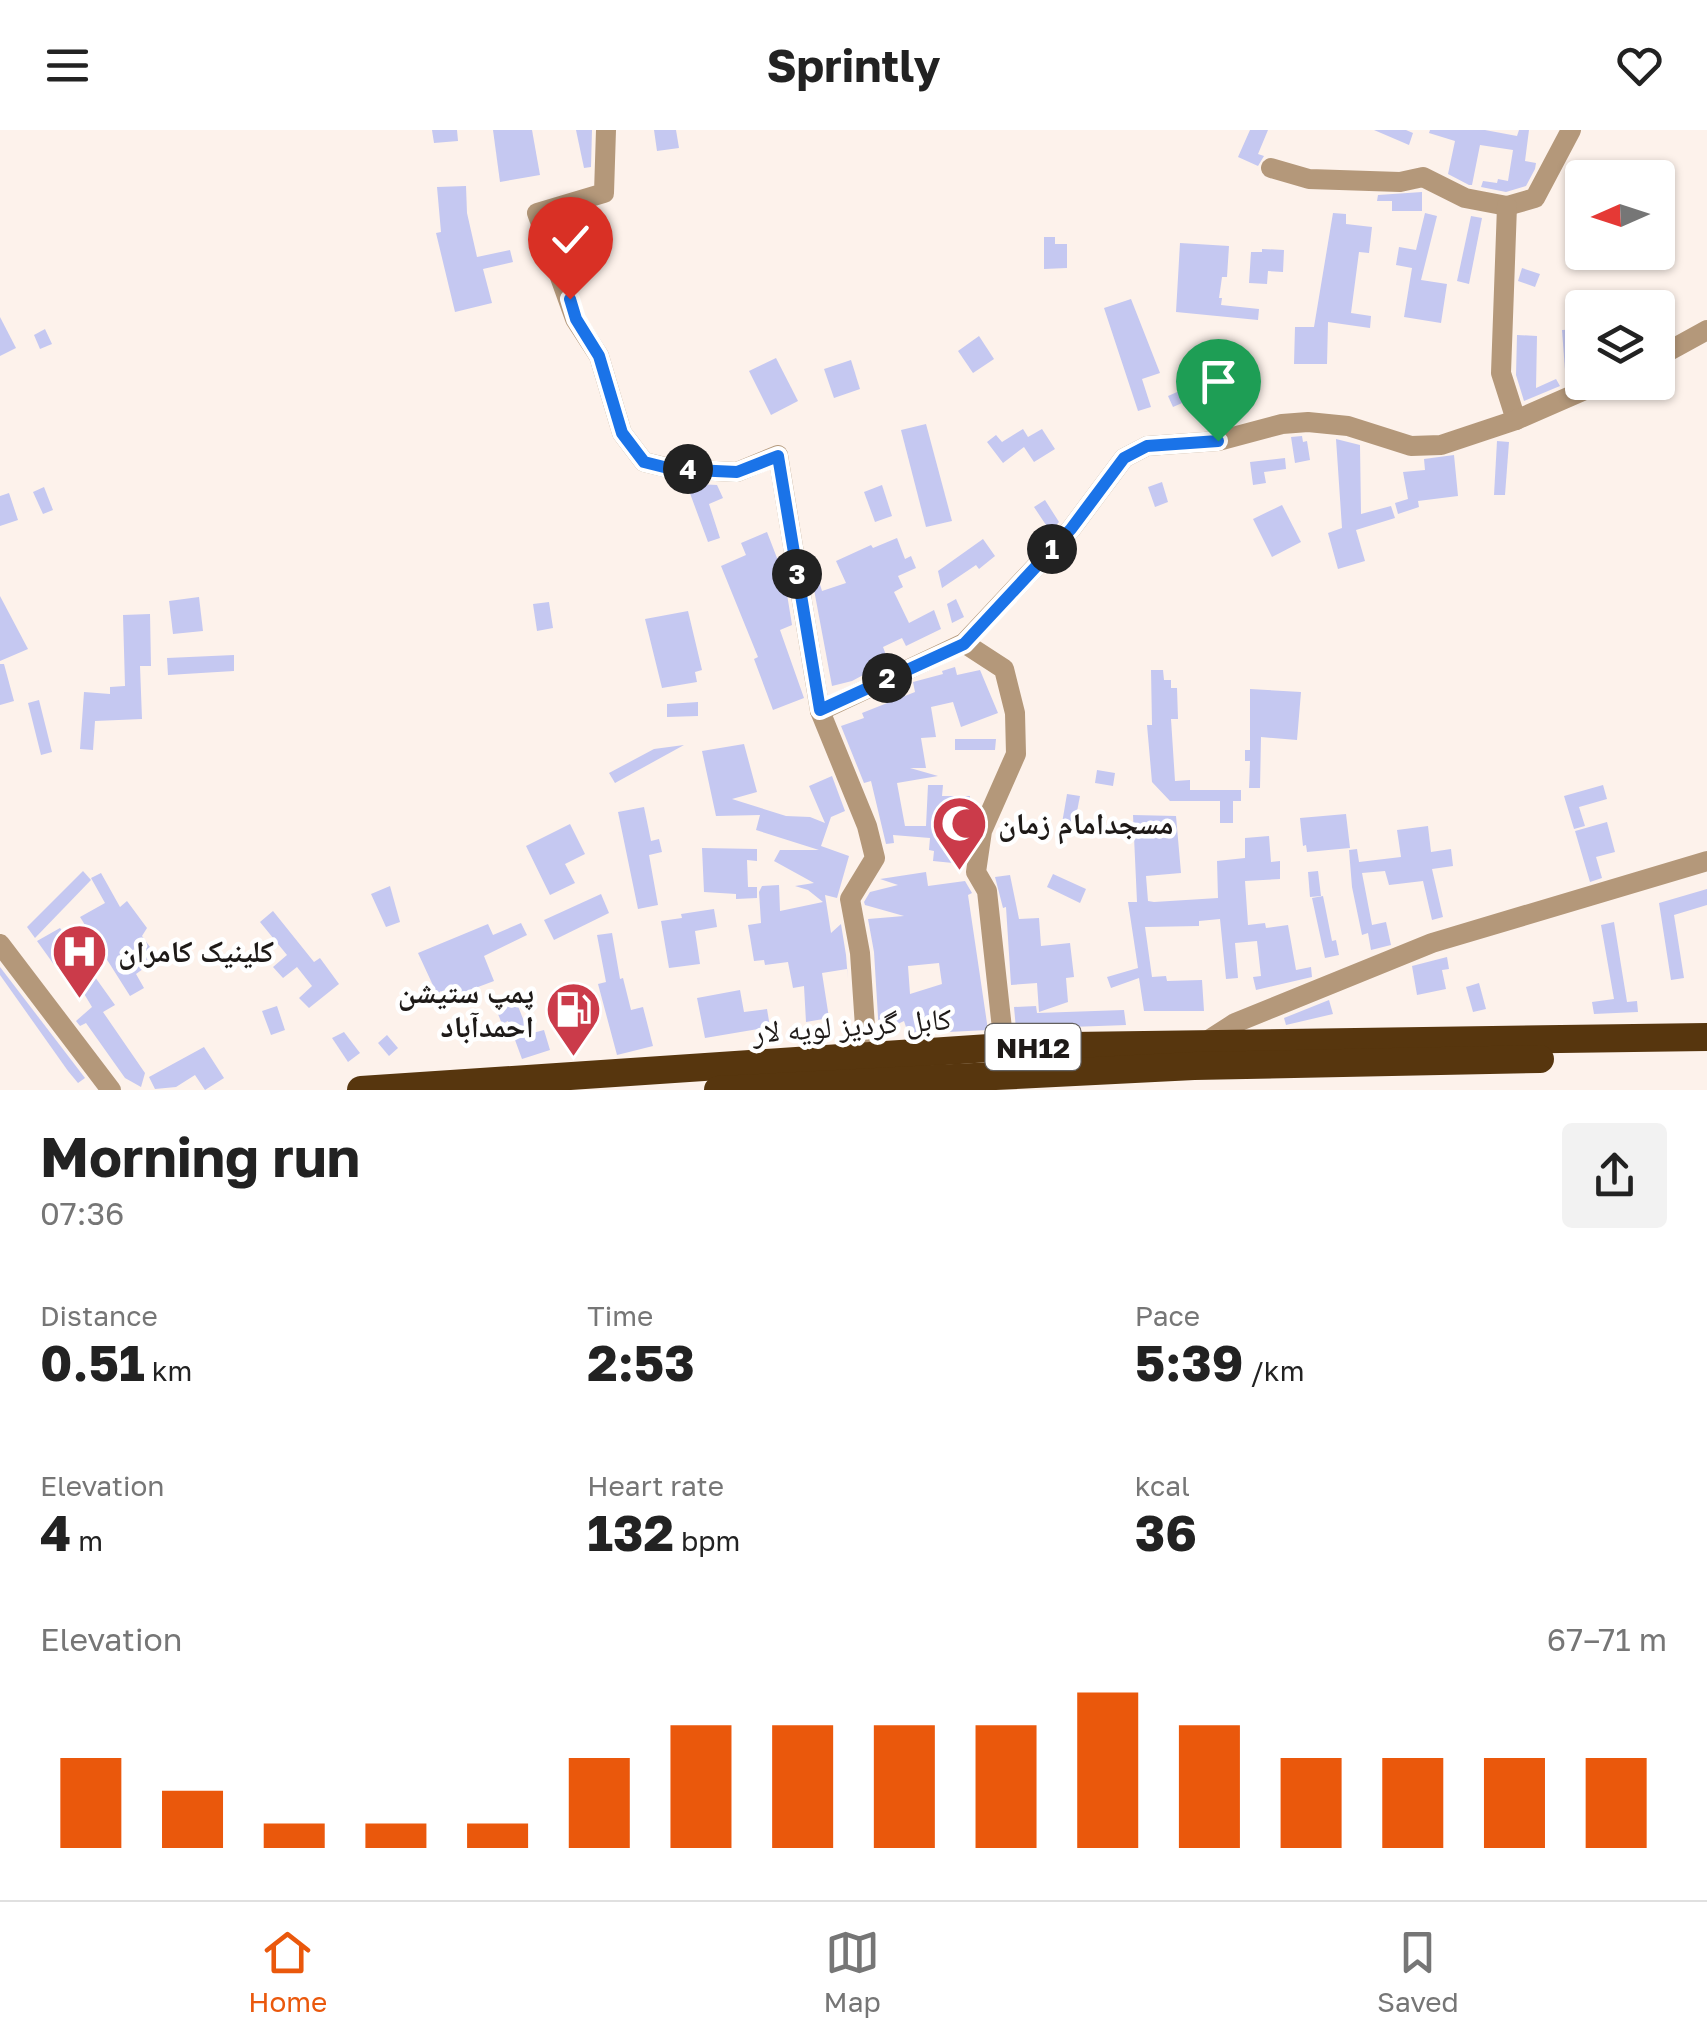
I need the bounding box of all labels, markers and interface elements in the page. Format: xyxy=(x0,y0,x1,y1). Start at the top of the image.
icon: menu xyxy=(40,38,95,93)
text: Sprintly xyxy=(766,38,941,92)
icon: heart xyxy=(1612,38,1667,93)
north arrow xyxy=(1565,160,1675,270)
map controls xyxy=(1565,160,1675,400)
pin xyxy=(528,197,613,300)
icon: check xyxy=(543,212,598,267)
button: layers xyxy=(1565,290,1675,400)
pin xyxy=(1176,339,1261,442)
icon: arrive xyxy=(1191,354,1246,409)
pin: 4 xyxy=(663,444,713,494)
text: 4 xyxy=(679,452,697,485)
pin: 1 xyxy=(1027,524,1077,574)
text: 1 xyxy=(1045,532,1059,565)
pin: 3 xyxy=(772,549,822,599)
text: 3 xyxy=(788,557,806,590)
pin: 2 xyxy=(862,653,912,703)
text: 2 xyxy=(878,661,896,694)
mosque icon: مسجدامام زمان xyxy=(929,793,989,872)
place label: مسجدامام زمان xyxy=(998,805,1174,845)
hospital icon: کلینیک کامران xyxy=(49,921,109,1000)
place label: کلینیک کامران xyxy=(118,933,274,970)
place label: پمپ ستیشن احمدآباد xyxy=(398,974,534,1044)
fuel station icon: پمپ ستیشن احمدآباد xyxy=(543,979,603,1058)
street label: کابل گردیز لویه لار xyxy=(750,1000,953,1051)
road number: NH12 xyxy=(986,1024,1080,1070)
text: Morning run xyxy=(40,1123,360,1189)
button: share xyxy=(1562,1123,1667,1228)
text: 07:36 xyxy=(40,1194,124,1232)
text: Distance xyxy=(40,1299,158,1332)
text: Time xyxy=(587,1299,653,1332)
text: Pace xyxy=(1135,1299,1200,1332)
text: 0.51 xyxy=(40,1332,145,1392)
text: 2:53 xyxy=(587,1332,695,1392)
text: 5:39 xyxy=(1135,1332,1243,1392)
text: km xyxy=(145,1354,192,1387)
text: /km xyxy=(1243,1354,1304,1387)
text: Elevation xyxy=(40,1469,165,1502)
text: Heart rate xyxy=(587,1469,724,1502)
text: kcal xyxy=(1135,1469,1190,1502)
text: 4 xyxy=(40,1502,71,1562)
text: 132 xyxy=(587,1502,674,1562)
text: 36 xyxy=(1135,1502,1197,1562)
text: m xyxy=(71,1524,103,1557)
text: bpm xyxy=(674,1524,740,1557)
text: Elevation xyxy=(40,1620,182,1658)
text: 67–71 m xyxy=(1547,1620,1667,1658)
tab: Home xyxy=(248,1925,327,2018)
tab: Map xyxy=(824,1925,881,2018)
tab: Saved xyxy=(1377,1925,1459,2018)

